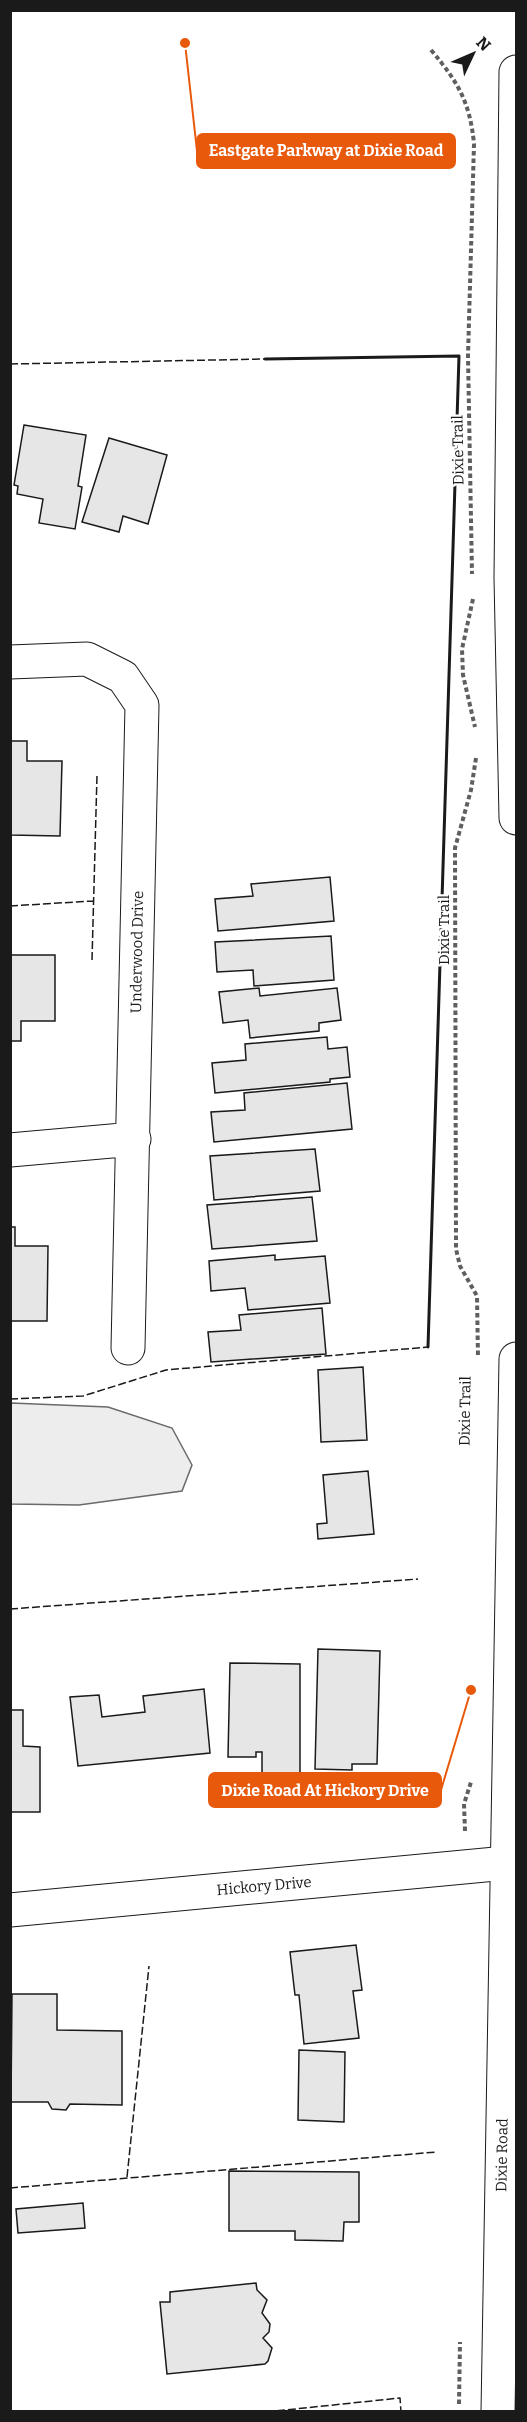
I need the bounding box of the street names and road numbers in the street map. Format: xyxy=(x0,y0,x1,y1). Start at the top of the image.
street label: Dixie Trail xyxy=(448,415,468,485)
street label: Underwood Drive xyxy=(127,891,147,1013)
street label: Dixie Trail xyxy=(435,895,453,965)
street label: Dixie Trail xyxy=(455,1376,475,1446)
street label: Hickory Drive xyxy=(216,1873,312,1899)
street label: Dixie Road xyxy=(492,2118,512,2192)

